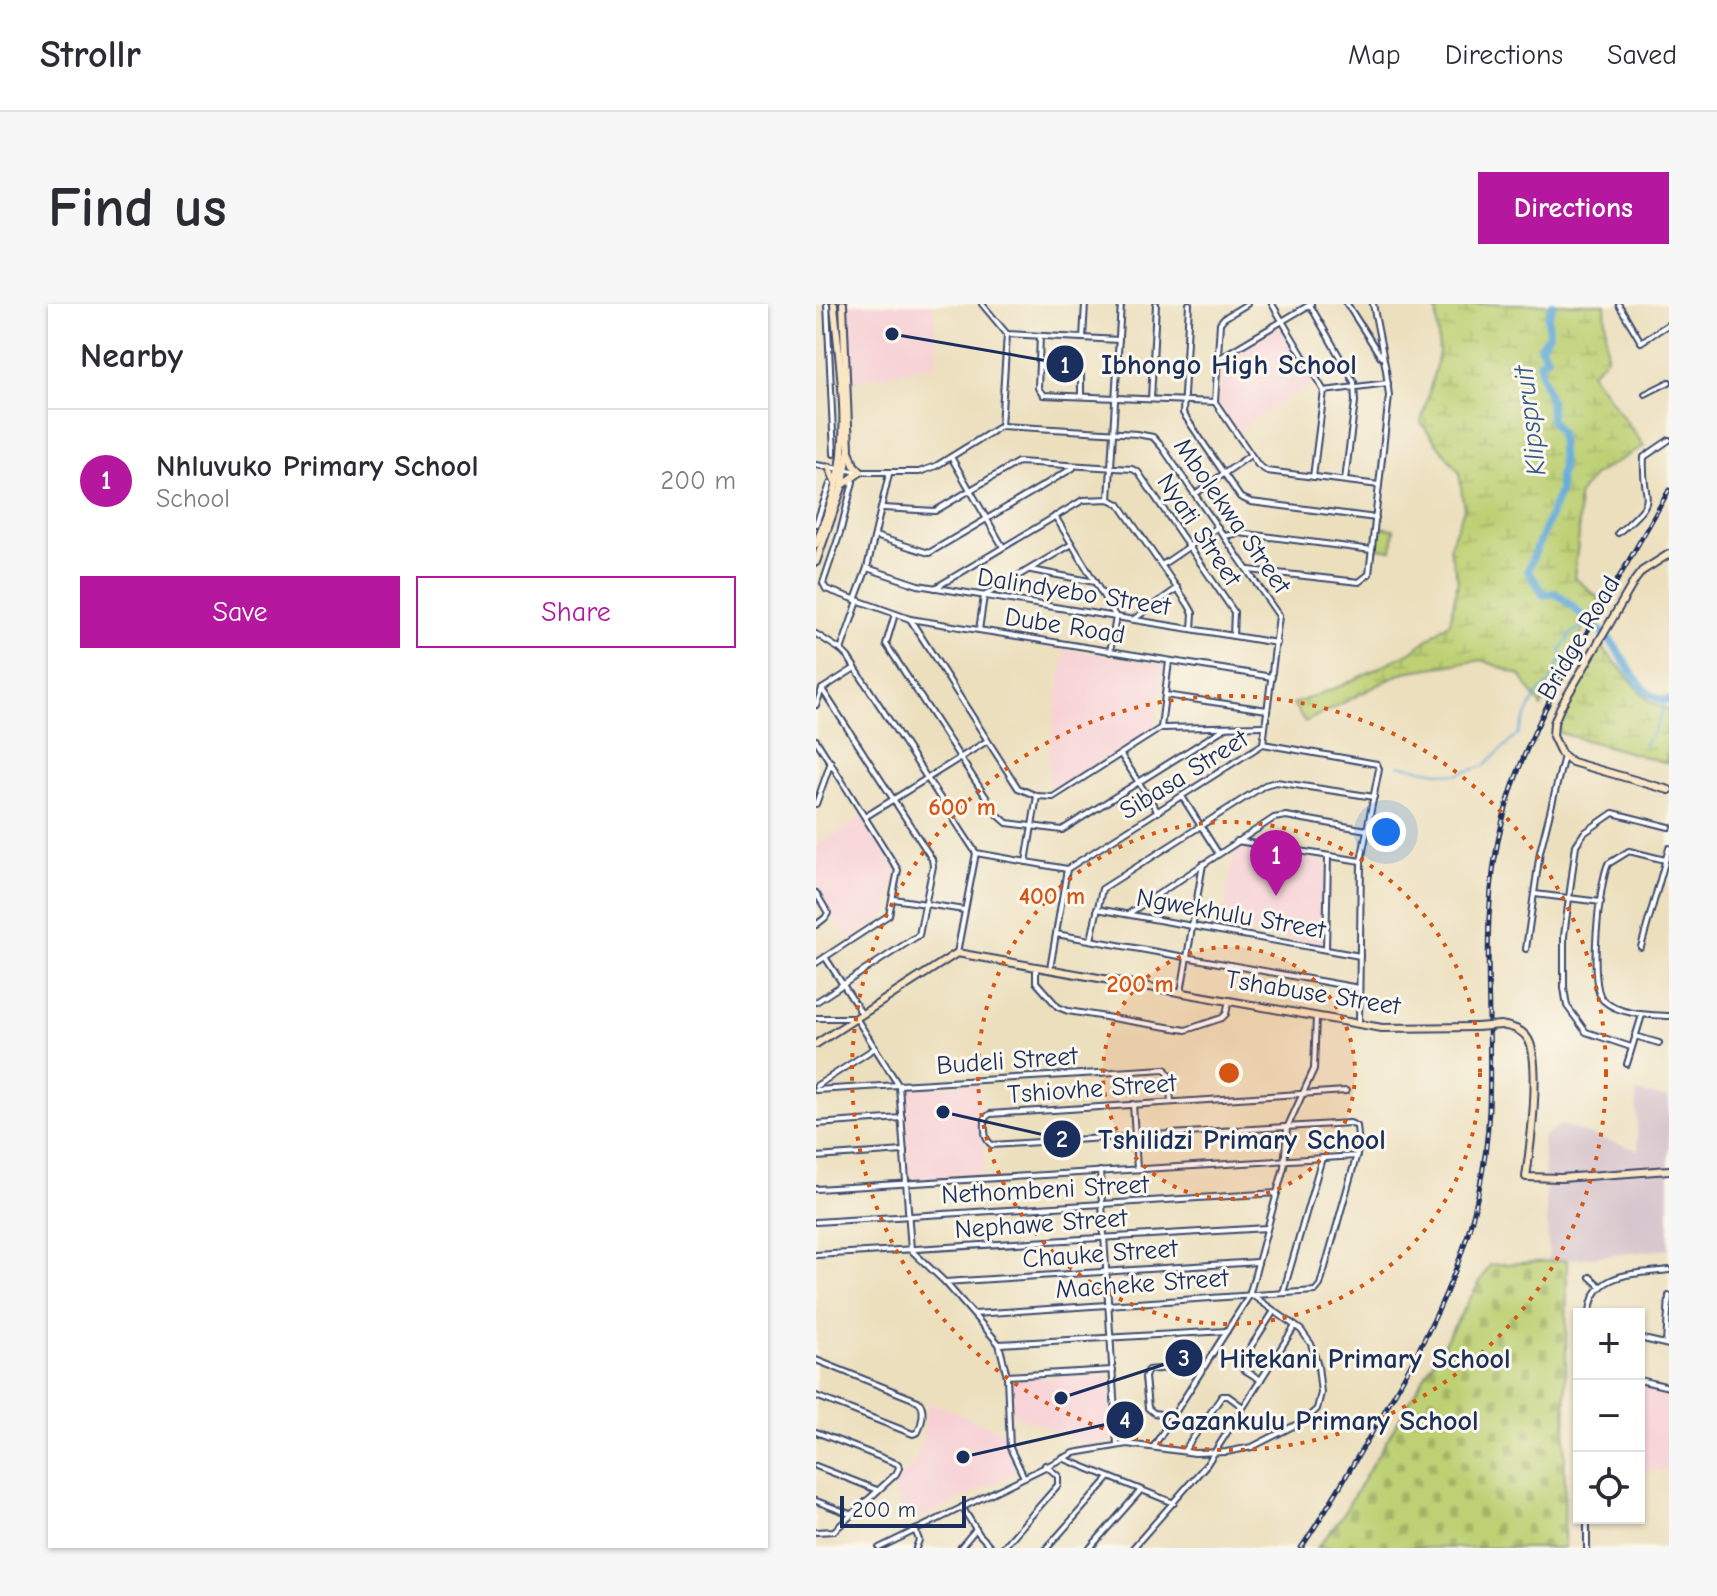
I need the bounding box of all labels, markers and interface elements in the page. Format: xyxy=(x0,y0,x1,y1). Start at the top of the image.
text: Strollr xyxy=(40,33,141,77)
text: Map xyxy=(1348,39,1401,71)
text: Directions xyxy=(1445,39,1563,71)
text: Saved xyxy=(1607,39,1677,71)
button: Directions xyxy=(1478,172,1669,244)
text: Find us xyxy=(48,176,227,240)
text: Nearby xyxy=(80,336,183,376)
callout: Ibhongo High School xyxy=(1045,338,1373,390)
text: Ibhongo High School xyxy=(1101,349,1357,381)
text: 1 xyxy=(1060,351,1070,379)
water label: Klipspruit xyxy=(1507,362,1553,478)
street label: Mbolekwa Street xyxy=(1167,432,1298,601)
text: Nhluvuko Primary School xyxy=(156,449,479,484)
text: 1 xyxy=(101,466,111,496)
text: 200 m xyxy=(661,466,736,496)
street label: Nyati Street xyxy=(1151,468,1248,593)
text: School xyxy=(156,484,230,514)
street label: Dalindyebo Street xyxy=(975,562,1174,622)
street label: Bridge Road xyxy=(1532,571,1626,705)
button: Save xyxy=(80,576,400,648)
button: Share xyxy=(416,576,736,648)
street label: Dube Road xyxy=(1003,602,1127,650)
street label: Sibasa Street xyxy=(1114,723,1255,826)
text: 600 m xyxy=(928,793,996,821)
your location xyxy=(1366,812,1406,852)
pin: 1 xyxy=(1250,830,1302,896)
text: 400 m xyxy=(1019,882,1085,910)
street label: Ngwekhulu Street xyxy=(1134,883,1329,946)
street label: Tshabuse Street xyxy=(1223,964,1404,1022)
text: 200 m xyxy=(1106,970,1174,998)
street label: Budeli Street xyxy=(935,1041,1080,1081)
centre of rings xyxy=(1215,1059,1243,1087)
street label: Tshiovhe Street xyxy=(1007,1068,1179,1110)
callout: Tshilidzi Primary School xyxy=(1042,1113,1402,1165)
text: Tshilidzi Primary School xyxy=(1098,1124,1386,1156)
text: 2 xyxy=(1056,1125,1068,1153)
street label: Nethombeni Street xyxy=(940,1170,1151,1210)
street label: Nephawe Street xyxy=(954,1203,1130,1245)
street label: Chauke Street xyxy=(1021,1234,1180,1274)
street label: Macheke Street xyxy=(1054,1263,1231,1305)
map controls xyxy=(1573,1308,1645,1524)
button: + xyxy=(1573,1308,1645,1380)
callout: Hitekani Primary School xyxy=(1164,1332,1527,1384)
text: Hitekani Primary School xyxy=(1219,1343,1511,1375)
text: 3 xyxy=(1178,1344,1190,1372)
button: − xyxy=(1573,1380,1645,1452)
callout: Gazankulu Primary School xyxy=(1105,1394,1494,1446)
text: Gazankulu Primary School xyxy=(1161,1405,1479,1437)
text: 4 xyxy=(1119,1406,1131,1434)
button: locate xyxy=(1573,1452,1645,1524)
scale bar xyxy=(840,1492,966,1528)
text: 200 m xyxy=(852,1497,916,1523)

